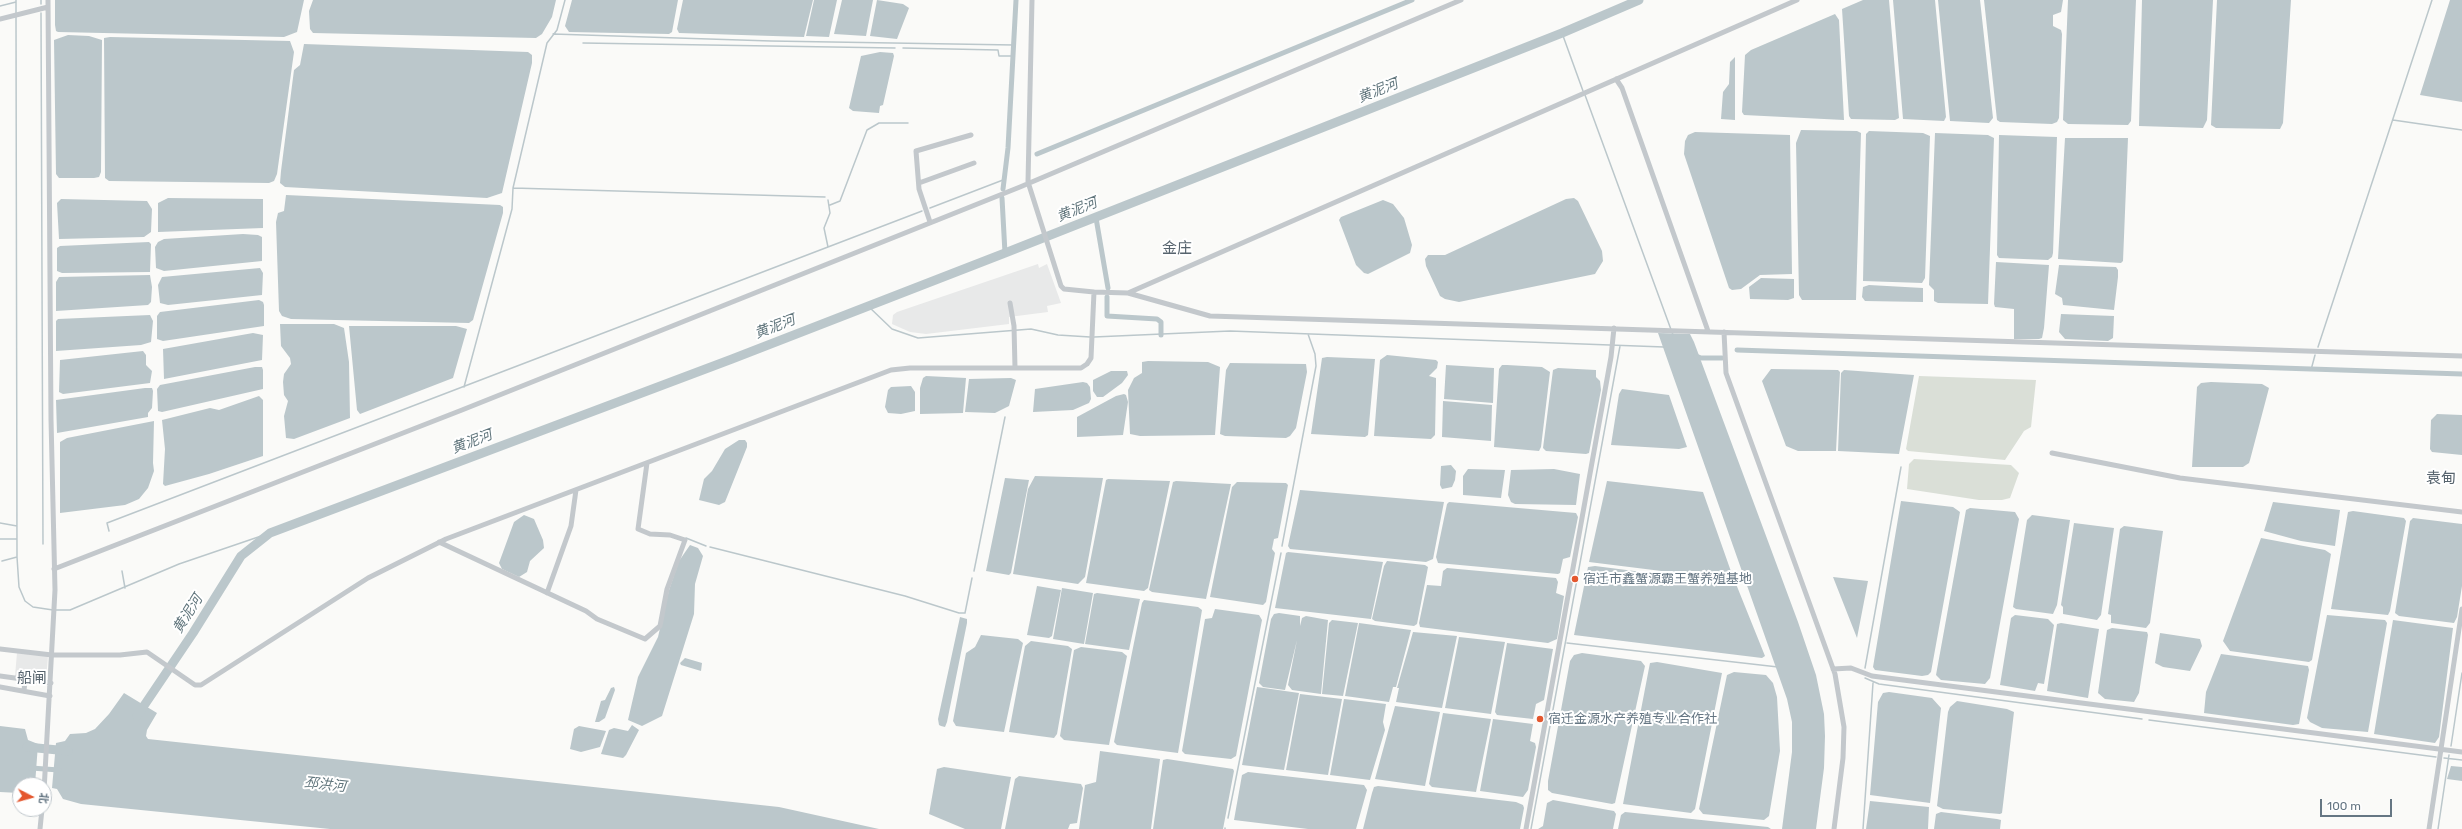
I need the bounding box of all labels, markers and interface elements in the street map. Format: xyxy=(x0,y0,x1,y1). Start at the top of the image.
water label: 黄泥河 xyxy=(1355,75,1401,107)
water label: 黄泥河 xyxy=(1054,194,1100,226)
district label: 金庄 xyxy=(1162,240,1192,258)
water label: 黄泥河 xyxy=(752,312,798,342)
water label: 黄泥河 xyxy=(449,427,495,457)
district label: 袁甸 xyxy=(2426,470,2456,488)
place label: 宿迁市鑫蟹源霸王蟹养殖基地 xyxy=(1583,571,1752,587)
marker: 宿迁市鑫蟹源霸王蟹养殖基地 xyxy=(1570,574,1580,584)
water label: 黄泥河 xyxy=(170,592,206,636)
district label: 船闸 xyxy=(17,670,47,688)
place label: 宿迁金源水产养殖专业合作社 xyxy=(1548,711,1717,727)
marker: 宿迁金源水产养殖专业合作社 xyxy=(1535,714,1545,724)
water label: 邳洪河 xyxy=(303,774,347,796)
north arrow xyxy=(12,777,52,817)
scale bar xyxy=(2322,791,2394,817)
text: 北 xyxy=(36,792,50,804)
text: 100 m xyxy=(2327,799,2361,813)

